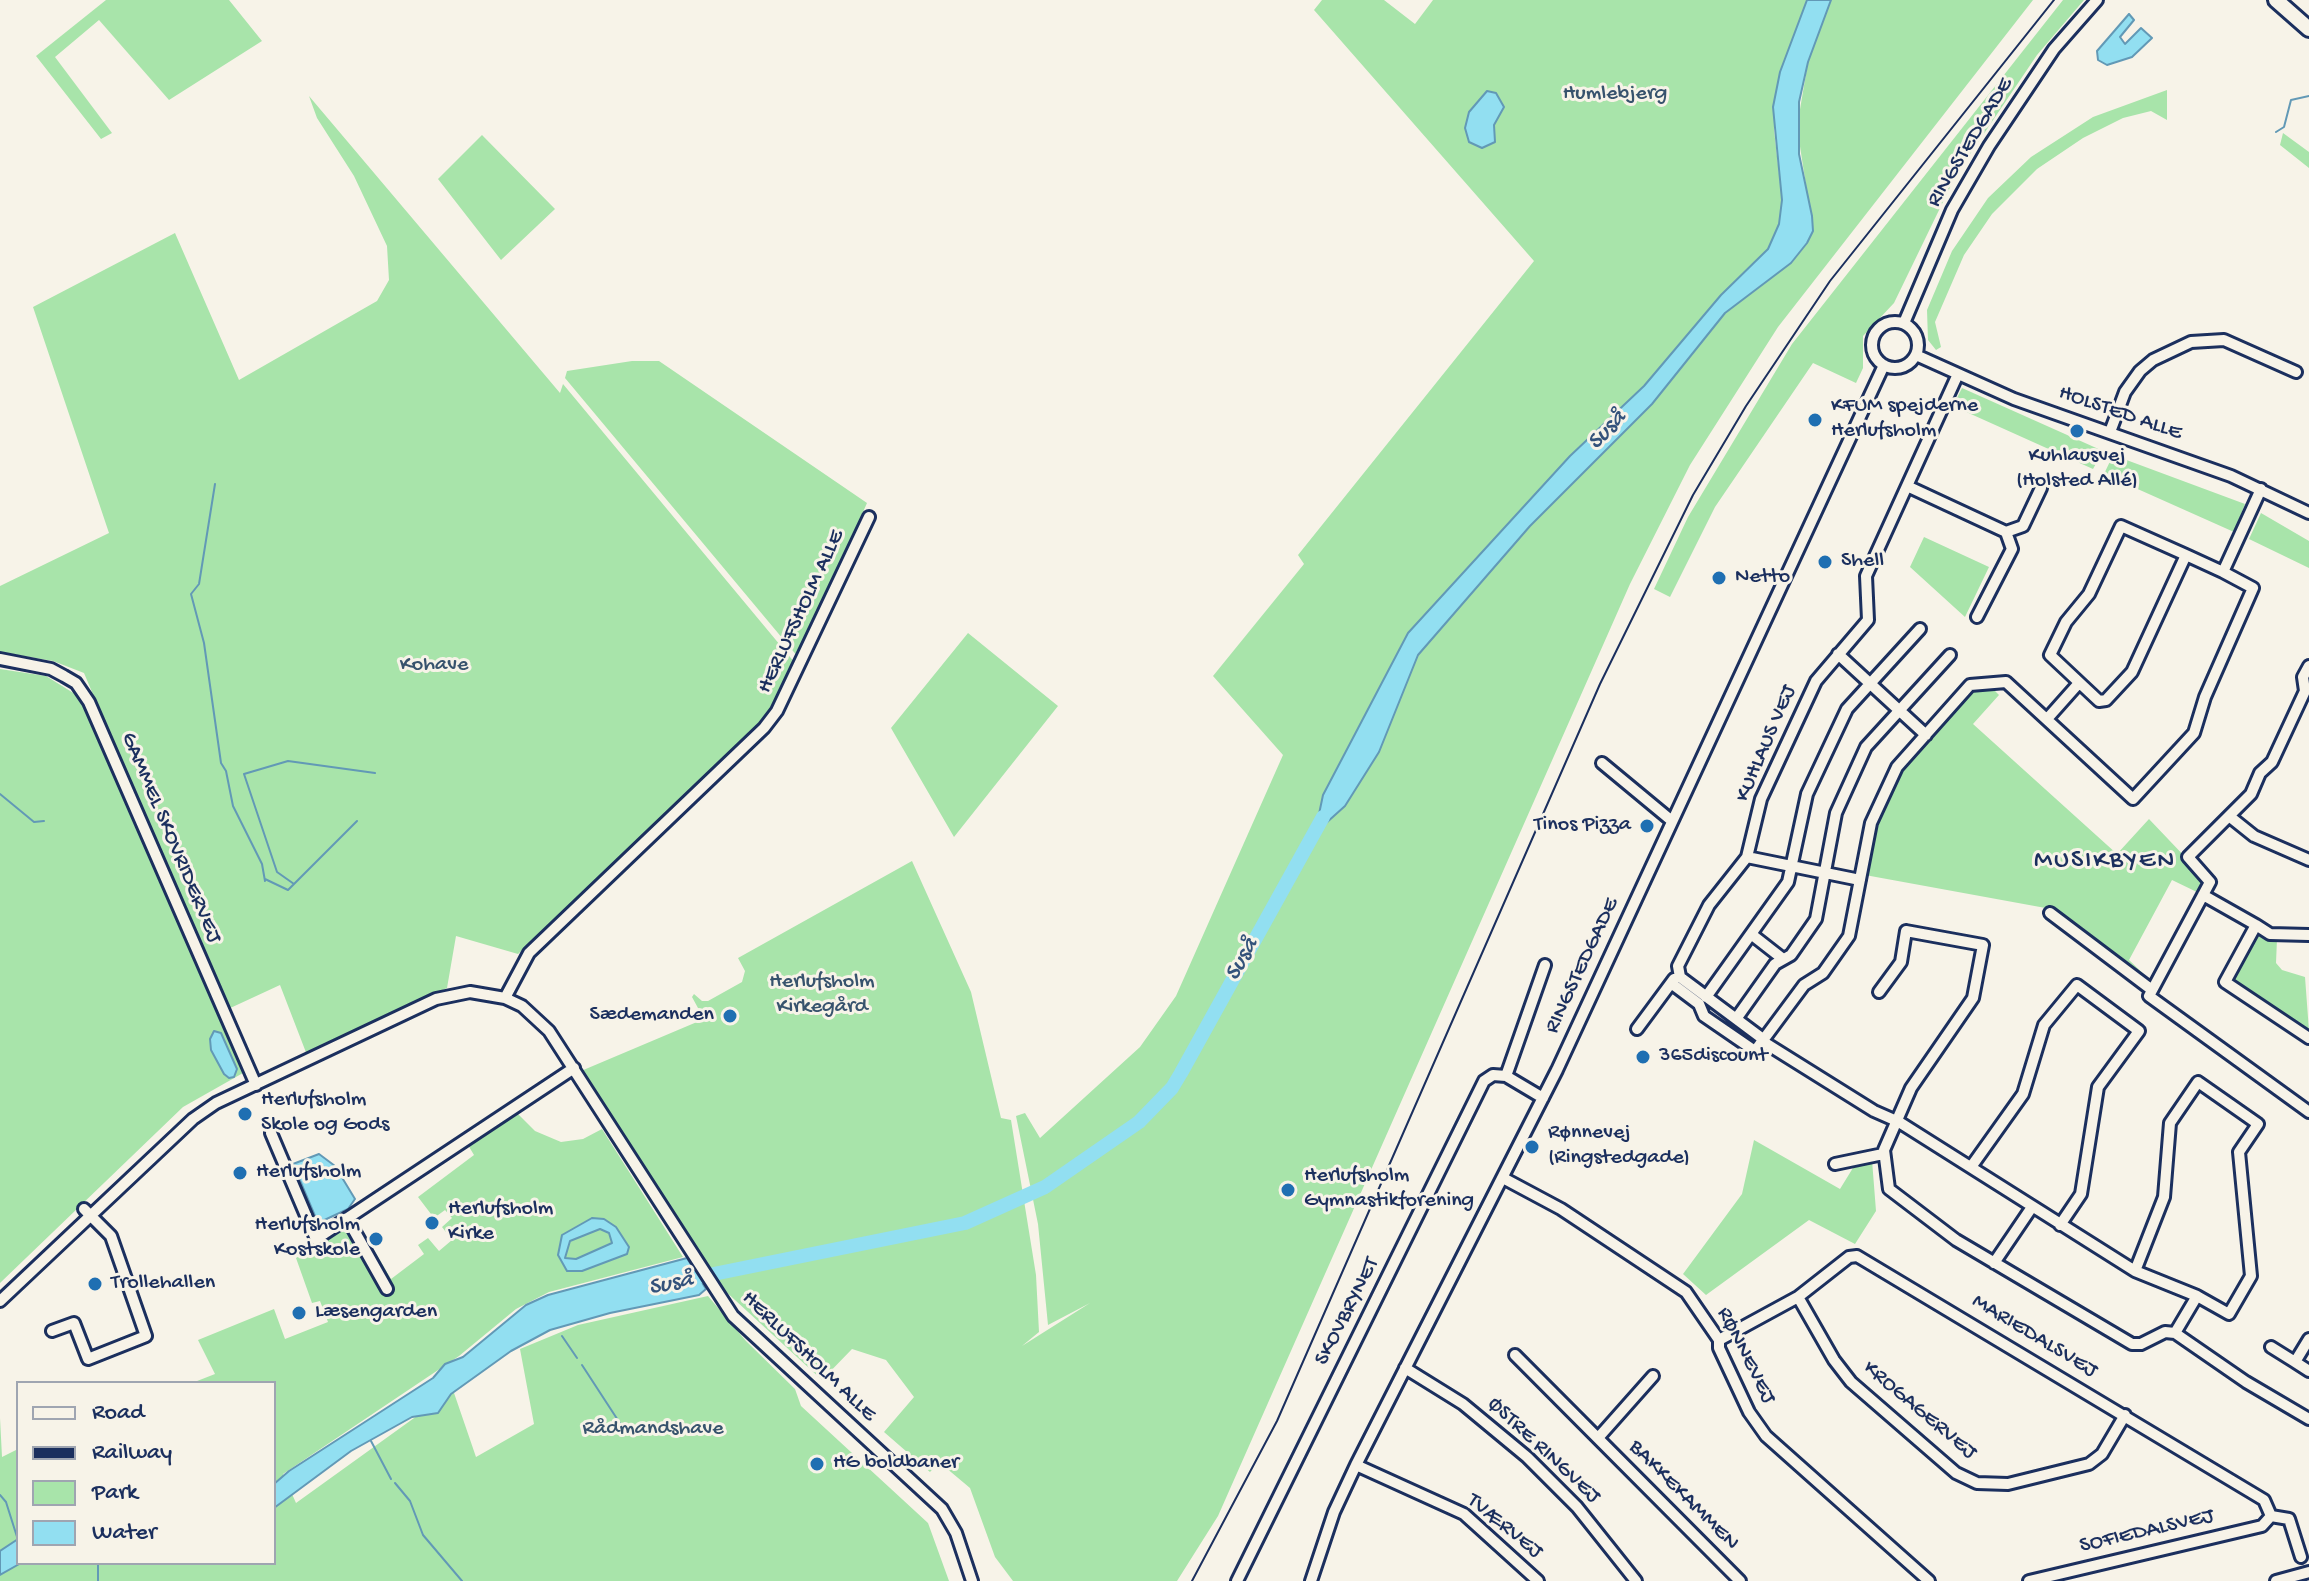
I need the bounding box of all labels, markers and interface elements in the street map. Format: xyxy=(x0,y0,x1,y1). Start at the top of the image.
street label: RINGSTEDGADE xyxy=(1922,73,2020,213)
park label: Humlebjerg xyxy=(1563,82,1667,108)
street label: HOLSTED ALLE xyxy=(2055,381,2185,447)
place label: KFUM spejderne Herlufsholm xyxy=(1831,394,1978,446)
water label: Suså xyxy=(1582,405,1634,457)
marker: KFUM spejderne Herlufsholm xyxy=(1806,411,1824,429)
marker: Kuhlausvej (Holsted Allé) xyxy=(2068,422,2086,440)
place label: Kuhlausvej (Holsted Allé) xyxy=(2016,444,2138,496)
street label: HERLUFSHOLM ALLE xyxy=(753,526,851,698)
place label: Shell xyxy=(1841,549,1884,575)
marker: Shell xyxy=(1816,553,1834,571)
place label: Netto xyxy=(1735,565,1790,591)
marker: Netto xyxy=(1710,569,1728,587)
park label: Kohave xyxy=(400,653,468,679)
street label: KUHLAUS VEJ xyxy=(1731,682,1803,806)
street label: GAMMEL SKOVRIDERVEJ xyxy=(114,729,226,947)
place label: Tinos Pizza xyxy=(1534,813,1631,839)
marker: Tinos Pizza xyxy=(1638,817,1656,835)
district label: MUSIKBYEN xyxy=(2034,846,2176,878)
street label: RINGSTEDGADE xyxy=(1540,894,1626,1038)
water label: Suså xyxy=(1220,934,1266,986)
park label: Herlufsholm Kirkegård xyxy=(769,970,875,1022)
place label: Sædemanden xyxy=(590,1003,714,1029)
marker: Sædemanden xyxy=(721,1007,739,1025)
place label: 365discount xyxy=(1659,1044,1768,1070)
marker: 365discount xyxy=(1634,1048,1652,1066)
place label: Herlufsholm Skole og Gods xyxy=(261,1088,389,1140)
marker: Herlufsholm Skole og Gods xyxy=(236,1105,254,1123)
place label: Rønnevej (Ringstedgade) xyxy=(1548,1121,1690,1172)
marker: Rønnevej (Ringstedgade) xyxy=(1523,1138,1541,1156)
place label: Herlufsholm xyxy=(256,1160,361,1186)
marker: Herlufsholm xyxy=(231,1164,249,1182)
place label: Herlufsholm Gymnastikforening xyxy=(1304,1164,1474,1216)
marker: Herlufsholm Gymnastikforening xyxy=(1279,1181,1297,1199)
place label: Herlufsholm Kirke xyxy=(448,1197,553,1248)
place label: Herlufsholm Kostskole xyxy=(255,1213,360,1264)
marker: Herlufsholm Kirke xyxy=(423,1214,441,1232)
marker: Herlufsholm Kostskole xyxy=(367,1230,385,1248)
street label: SKOVBRYNET xyxy=(1310,1254,1386,1370)
water label: Suså xyxy=(646,1266,696,1304)
place label: Trollehallen xyxy=(111,1271,215,1297)
marker: Trollehallen xyxy=(86,1275,104,1293)
street label: HERLUFSHOLM ALLE xyxy=(735,1286,881,1428)
street label: MARIEDALSVEJ xyxy=(1966,1289,2102,1385)
place label: Læsengarden xyxy=(315,1300,437,1326)
street label: RØNNEVEJ xyxy=(1709,1303,1781,1409)
marker: Læsengarden xyxy=(290,1304,308,1322)
street label: KROGAGERVEJ xyxy=(1857,1356,1981,1466)
legend xyxy=(16,1381,276,1565)
street label: ØSTRE RINGVEJ xyxy=(1481,1392,1605,1510)
text: Road xyxy=(92,1399,144,1428)
park label: Rådmandshave xyxy=(583,1417,723,1443)
street label: BAKKEKAMMEN xyxy=(1622,1435,1744,1557)
text: Railway xyxy=(92,1439,172,1468)
place label: HG boldbaner xyxy=(833,1451,959,1477)
marker: HG boldbaner xyxy=(808,1455,826,1473)
text: Park xyxy=(92,1479,138,1508)
street label: TVÆRVEJ xyxy=(1461,1488,1547,1566)
street label: SOFIEDALSVEJ xyxy=(2077,1504,2217,1560)
text: Water xyxy=(92,1519,156,1548)

